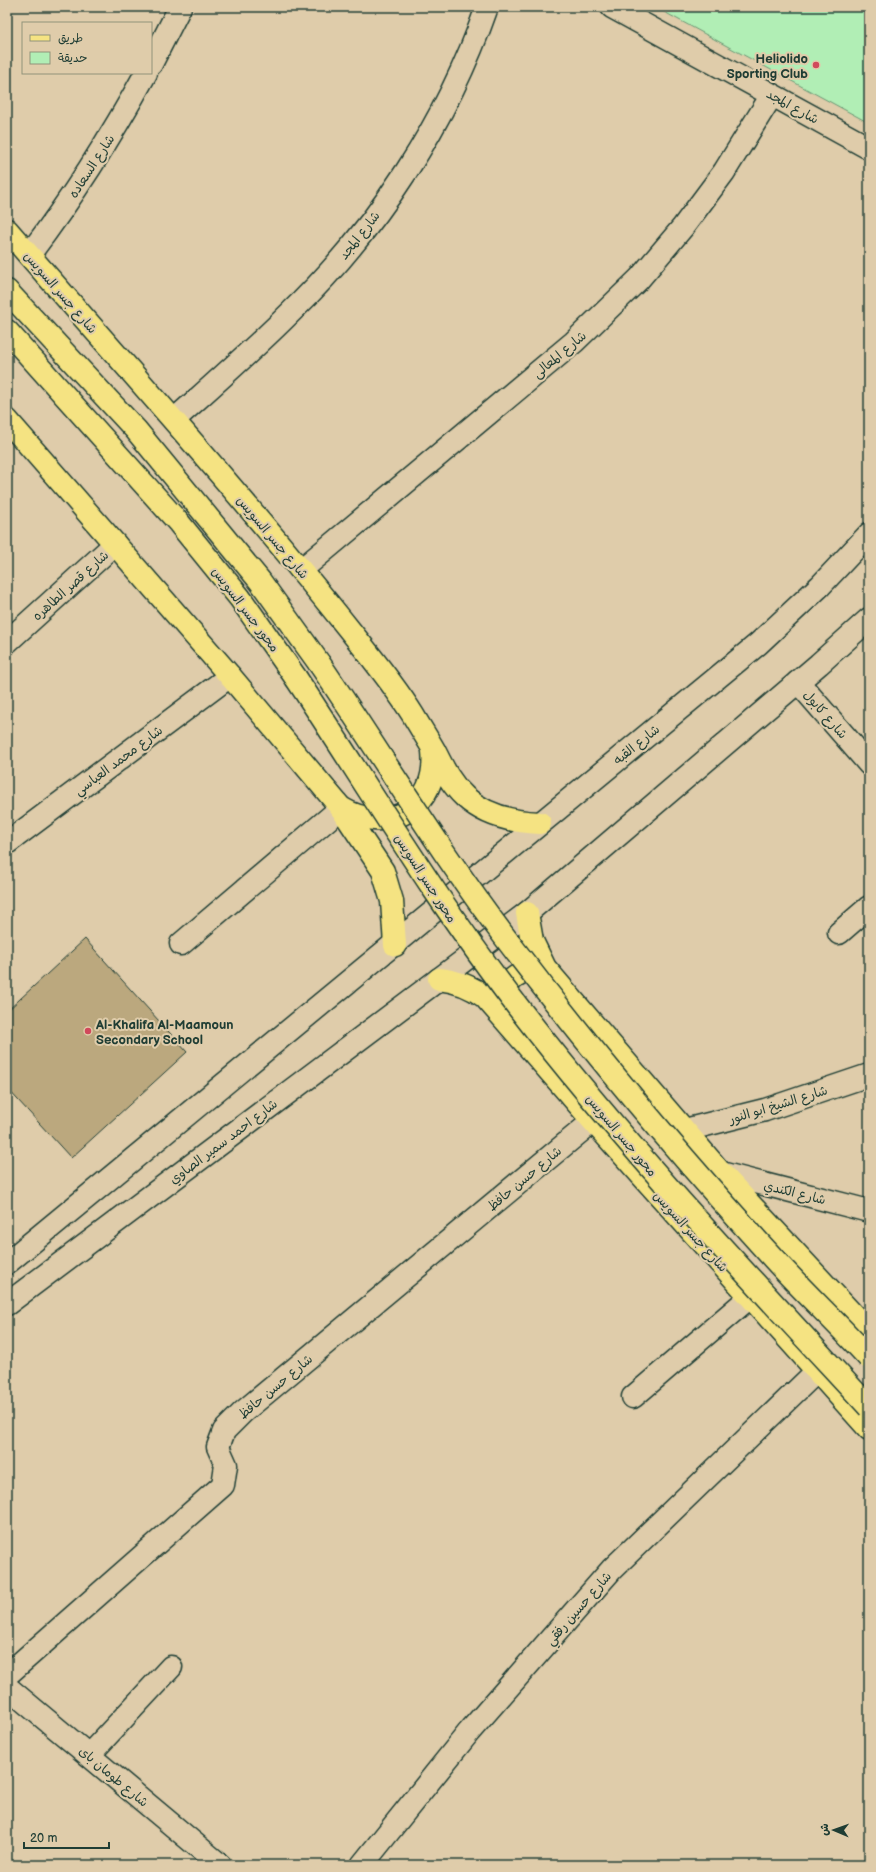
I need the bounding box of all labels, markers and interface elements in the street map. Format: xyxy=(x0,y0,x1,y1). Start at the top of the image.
legend xyxy=(22,22,152,74)
text: طريق xyxy=(58,31,83,46)
text: حديقة xyxy=(58,51,87,66)
place label: Heliolido Sporting Club xyxy=(727,51,808,82)
marker: Heliolido Sporting Club xyxy=(811,60,821,70)
street label: شارع المجد xyxy=(763,86,821,129)
street label: شارع السعاده xyxy=(65,132,119,202)
street label: شارع المجد xyxy=(336,208,384,264)
street label: شارع جسر السويس xyxy=(20,248,100,338)
street label: شارع المعالى xyxy=(530,328,590,383)
street label: شارع جسر السويس xyxy=(232,493,312,583)
street label: شارع قصر الطاهره xyxy=(29,547,113,625)
street label: محور جسر السويس xyxy=(208,564,282,655)
street label: شارع كابول xyxy=(799,687,851,743)
street label: شارع القبه xyxy=(610,721,664,769)
street label: شارع محمد العباسي xyxy=(71,722,168,802)
street label: محور جسر السويس xyxy=(391,831,460,926)
place label: Al-Khalifa Al-Maamoun Secondary School xyxy=(95,1017,234,1048)
marker: Al-Khalifa Al-Maamoun Secondary School xyxy=(83,1026,93,1036)
street label: شارع الشيخ ابو النور xyxy=(726,1082,830,1129)
street label: محور جسر السويس xyxy=(582,1091,660,1180)
street label: شارع احمد سمير الصاوي xyxy=(166,1096,281,1188)
street label: شارع حسن حافظ xyxy=(484,1143,566,1215)
street label: شارع الكندي xyxy=(762,1178,827,1209)
street label: شارع جسر السويس xyxy=(649,1188,731,1276)
street label: شارع حسن حافظ xyxy=(235,1351,317,1423)
street label: شارع حسين رفقي xyxy=(542,1569,617,1651)
street label: شارع طومان باى xyxy=(75,1743,151,1811)
north arrow xyxy=(814,1810,854,1850)
text: ش xyxy=(818,1823,831,1836)
scale bar xyxy=(24,1824,109,1850)
text: 20 m xyxy=(30,1831,57,1846)

